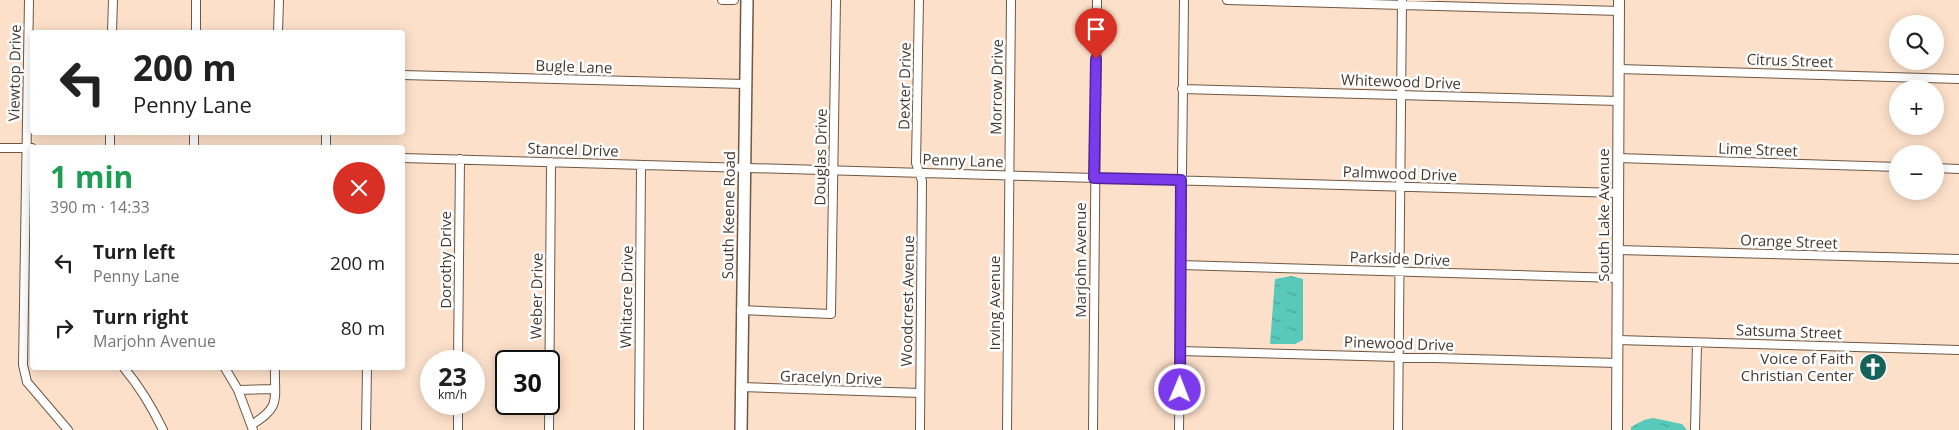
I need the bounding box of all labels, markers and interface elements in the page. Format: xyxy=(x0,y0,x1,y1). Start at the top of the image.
pin xyxy=(1075,8,1117,59)
icon: arrive xyxy=(1082,15,1110,43)
map controls xyxy=(1889,15,1944,200)
button: search xyxy=(1889,15,1944,70)
street label: Viewtop Drive xyxy=(3,24,25,122)
street label: Morrow Drive xyxy=(985,39,1007,135)
street label: Dexter Drive xyxy=(893,42,915,130)
text: 200 m xyxy=(133,44,237,91)
street label: Citrus Street xyxy=(1746,48,1834,72)
icon: left xyxy=(50,50,115,115)
street label: Bugle Lane xyxy=(535,55,613,77)
street label: Whitewood Drive xyxy=(1341,69,1461,93)
button: + xyxy=(1889,80,1944,135)
text: Penny Lane xyxy=(133,89,252,119)
street label: Douglas Drive xyxy=(809,108,831,206)
street label: Stancel Drive xyxy=(527,137,619,161)
street label: Lime Street xyxy=(1718,138,1798,160)
button: − xyxy=(1889,145,1944,200)
street label: South Lake Avenue xyxy=(1593,148,1613,282)
street label: Penny Lane xyxy=(922,149,1004,171)
street label: South Keene Road xyxy=(717,151,739,279)
text: 1 min xyxy=(50,156,133,197)
street label: Palmwood Drive xyxy=(1342,161,1458,185)
button: close xyxy=(333,162,385,214)
text: 390 m · 14:33 xyxy=(50,196,150,218)
street label: Marjohn Avenue xyxy=(1070,202,1090,318)
street label: Dorothy Drive xyxy=(435,211,455,309)
street label: Orange Street xyxy=(1740,229,1838,253)
street label: Woodcrest Avenue xyxy=(896,235,918,367)
text: Turn left xyxy=(93,239,175,265)
street label: Whitacre Drive xyxy=(615,245,637,349)
street label: Parkside Drive xyxy=(1349,246,1451,270)
icon: left xyxy=(50,249,78,277)
text: 200 m xyxy=(330,250,385,276)
street label: Weber Drive xyxy=(525,253,547,339)
street label: Irving Avenue xyxy=(984,255,1004,351)
text: Penny Lane xyxy=(93,265,179,287)
text: Turn right xyxy=(93,304,188,330)
icon: right xyxy=(50,314,78,342)
text: 80 m xyxy=(341,315,385,341)
street label: Satsuma Street xyxy=(1736,319,1842,343)
text: Marjohn Avenue xyxy=(93,330,216,352)
street label: Pinewood Drive xyxy=(1344,331,1454,355)
place label: Voice of Faith Christian Center xyxy=(1741,348,1854,385)
speed limit sign: 30 xyxy=(495,350,560,415)
church icon: Voice of Faith Christian Center xyxy=(1858,352,1888,382)
text: 23 xyxy=(438,359,467,393)
position arrow xyxy=(1153,363,1205,415)
street label: Gracelyn Drive xyxy=(780,365,882,389)
text: km/h xyxy=(438,386,467,403)

